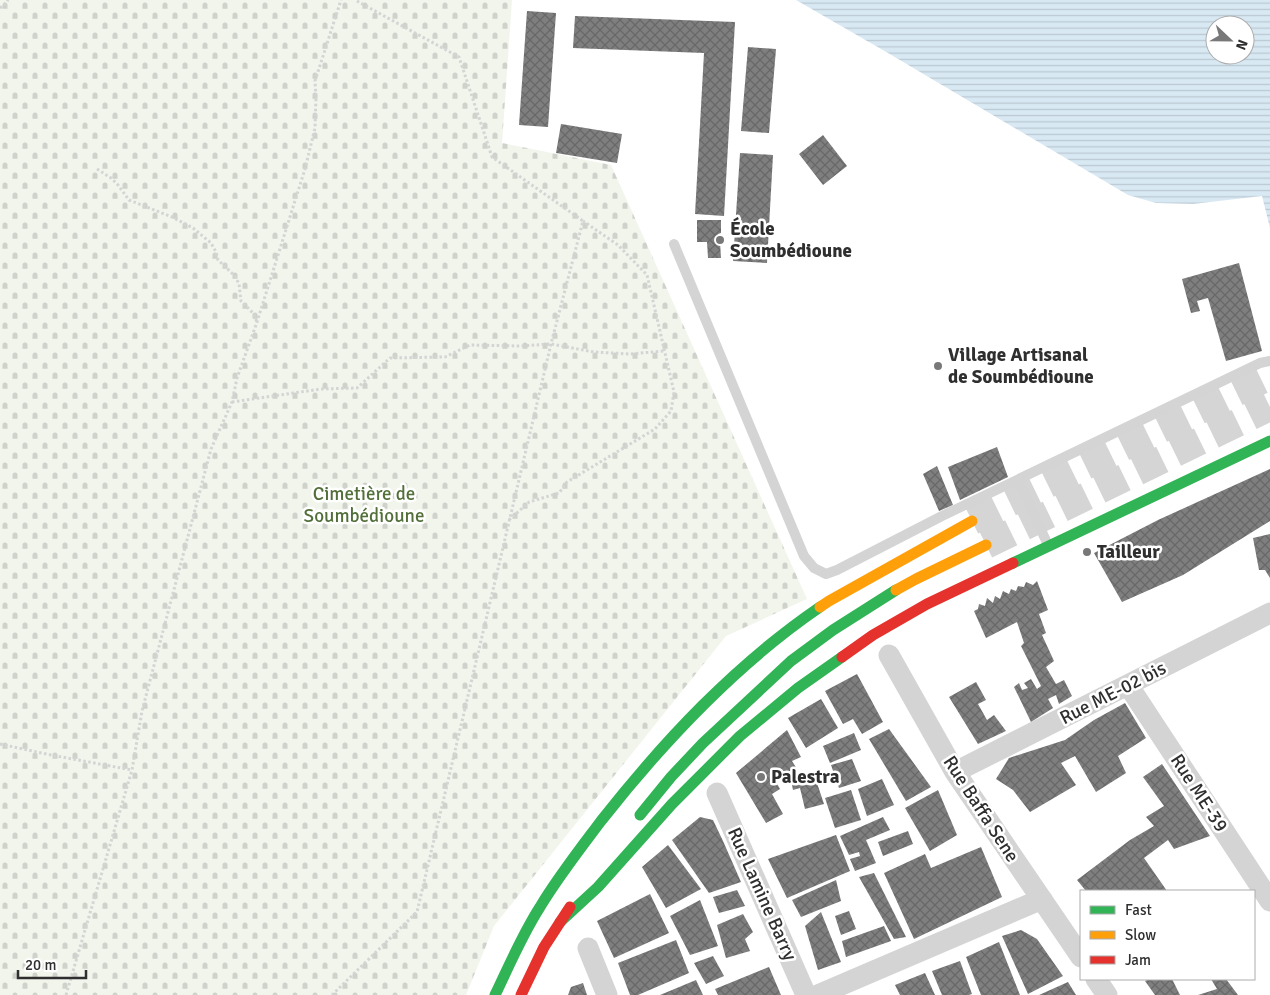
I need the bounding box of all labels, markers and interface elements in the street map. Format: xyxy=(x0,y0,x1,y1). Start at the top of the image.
north arrow xyxy=(1205,15,1255,65)
text: N xyxy=(1232,37,1251,52)
place label: École Soumbédioune xyxy=(730,217,852,263)
marker: École Soumbédioune xyxy=(714,234,726,246)
place label: Village Artisanal de Soumbédioune xyxy=(948,343,1094,389)
marker: Village Artisanal de Soumbédioune xyxy=(932,360,944,372)
park label: Cimetière de Soumbédioune xyxy=(304,482,424,528)
place label: Tailleur xyxy=(1097,540,1160,564)
marker: Tailleur xyxy=(1081,546,1093,558)
street label: Rue ME-02 bis xyxy=(1056,656,1170,730)
street label: Rue ME-39 xyxy=(1165,749,1233,837)
street label: Rue Baffa Sene xyxy=(938,751,1024,867)
place label: Palestra xyxy=(771,765,840,789)
marker: Palestra xyxy=(755,771,767,783)
street label: Rue Lamine Barry xyxy=(722,824,802,964)
legend xyxy=(1080,890,1255,980)
text: Fast xyxy=(1125,901,1152,919)
text: Slow xyxy=(1125,926,1156,944)
scale bar xyxy=(18,948,85,980)
text: Jam xyxy=(1125,951,1151,969)
text: 20 m xyxy=(25,956,56,974)

